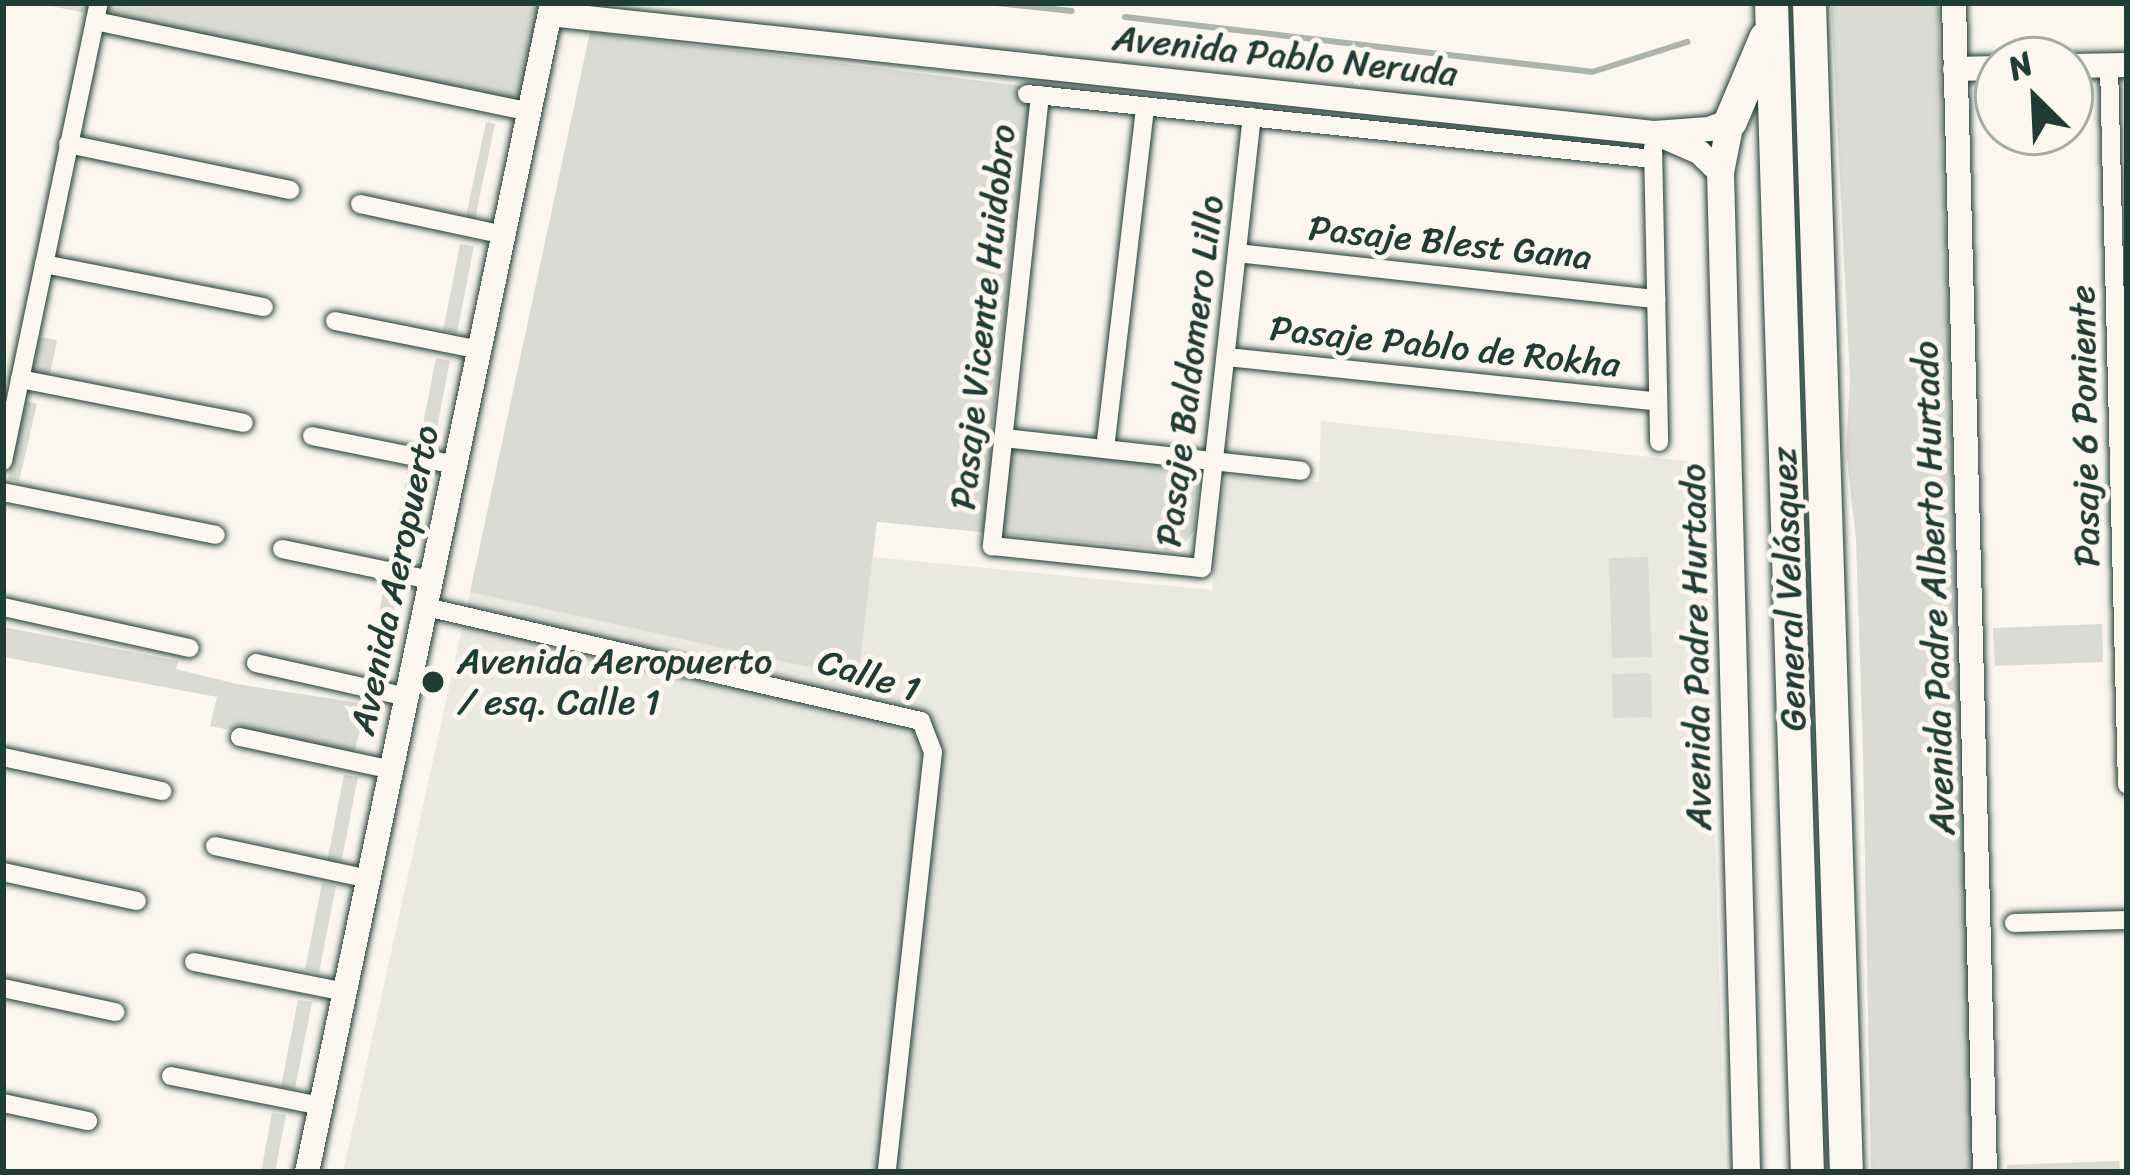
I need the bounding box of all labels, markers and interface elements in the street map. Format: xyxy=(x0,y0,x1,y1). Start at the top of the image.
street label: Avenida Pablo Neruda xyxy=(1110,16,1460,96)
text: N xyxy=(1998,35,2043,97)
north arrow xyxy=(1974,36,2094,156)
street label: Pasaje Vicente Huidobro xyxy=(941,123,1025,511)
street label: Pasaje Baldomero Lillo xyxy=(1147,193,1233,549)
street label: Pasaje Blest Gana xyxy=(1307,207,1593,279)
street label: Pasaje 6 Poniente xyxy=(2061,285,2109,567)
street label: Pasaje Pablo de Rokha xyxy=(1267,307,1623,387)
street label: Avenida Padre Alberto Hurtado xyxy=(1904,339,1964,837)
street label: Avenida Aeropuerto xyxy=(341,421,449,739)
street label: General Velásquez xyxy=(1762,446,1816,732)
street label: Avenida Padre Hurtado xyxy=(1671,464,1721,830)
place label: Avenida Aeropuerto / esq. Calle 1 xyxy=(457,639,772,724)
street label: Calle 1 xyxy=(813,640,925,712)
marker: Avenida Aeropuerto / esq. Calle 1 xyxy=(420,669,446,695)

